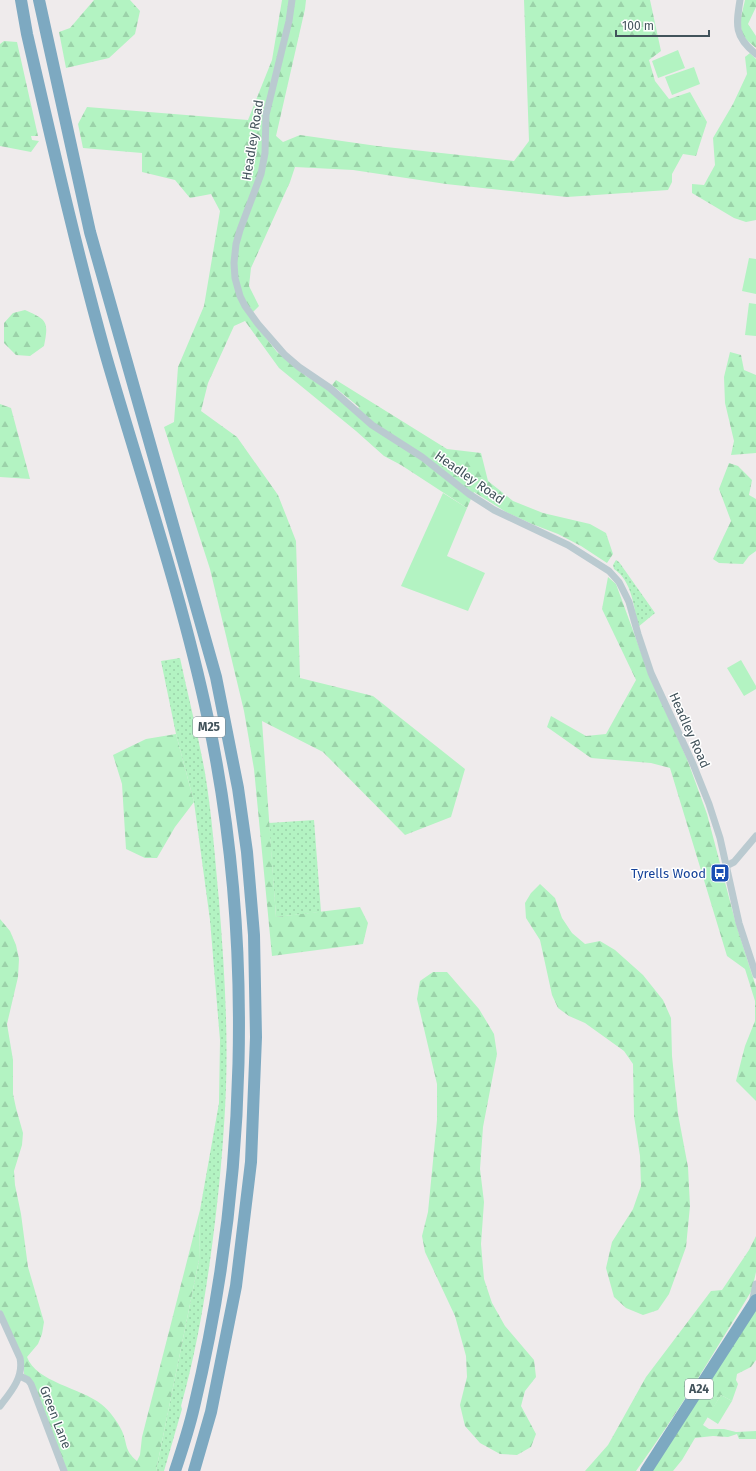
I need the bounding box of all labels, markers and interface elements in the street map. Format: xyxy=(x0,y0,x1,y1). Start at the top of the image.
scale bar xyxy=(616,12,709,38)
text: 100 m xyxy=(622,19,654,33)
street label: Headley Road xyxy=(239,99,266,181)
street label: Headley Road xyxy=(432,448,507,507)
street label: Headley Road xyxy=(666,690,713,770)
road number: M25 xyxy=(193,717,225,737)
bus stop icon: Tyrells Wood xyxy=(709,862,731,884)
place label: Tyrells Wood xyxy=(631,866,706,881)
road number: A24 xyxy=(685,1379,713,1399)
street label: Green Lane xyxy=(37,1384,74,1451)

